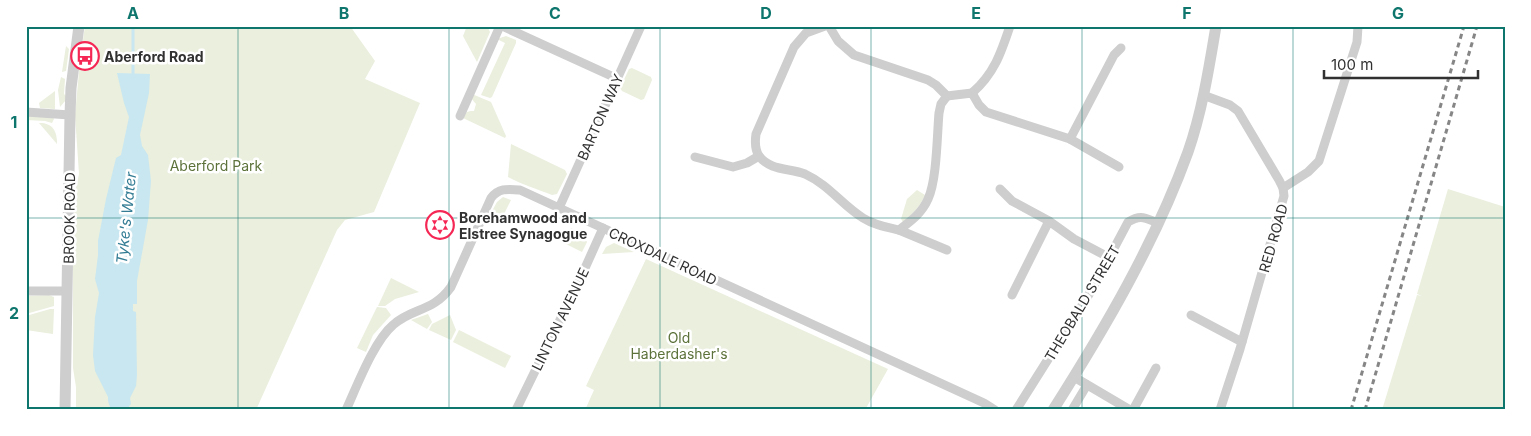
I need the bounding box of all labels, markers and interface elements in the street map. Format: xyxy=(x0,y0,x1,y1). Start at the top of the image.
text: A xyxy=(127,3,139,23)
text: B xyxy=(339,3,349,23)
text: C xyxy=(549,3,561,23)
text: D xyxy=(760,3,772,23)
text: E xyxy=(971,3,981,23)
text: F xyxy=(1182,3,1192,23)
text: G xyxy=(1392,3,1404,23)
bus stop icon: Aberford Road xyxy=(70,41,100,71)
place label: Aberford Road xyxy=(104,48,204,65)
scale bar xyxy=(1324,48,1477,80)
text: 100 m xyxy=(1331,55,1373,74)
street label: BARTON WAY xyxy=(573,71,627,163)
text: 1 xyxy=(11,112,17,132)
park label: Aberford Park xyxy=(170,157,263,174)
water label: Tyke's Water xyxy=(112,171,140,265)
street label: BROOK ROAD xyxy=(60,172,78,264)
street label: RED ROAD xyxy=(1255,202,1291,274)
place label: Borehamwood and Elstree Synagogue xyxy=(459,209,587,242)
synagogue icon: Borehamwood and Elstree Synagogue xyxy=(425,210,455,240)
street label: CROXDALE ROAD xyxy=(606,223,720,289)
street label: THEOBALD STREET xyxy=(1041,242,1123,364)
street label: LINTON AVENUE xyxy=(528,265,592,373)
text: 2 xyxy=(9,303,19,323)
park label: Old Haberdasher's xyxy=(630,329,728,362)

